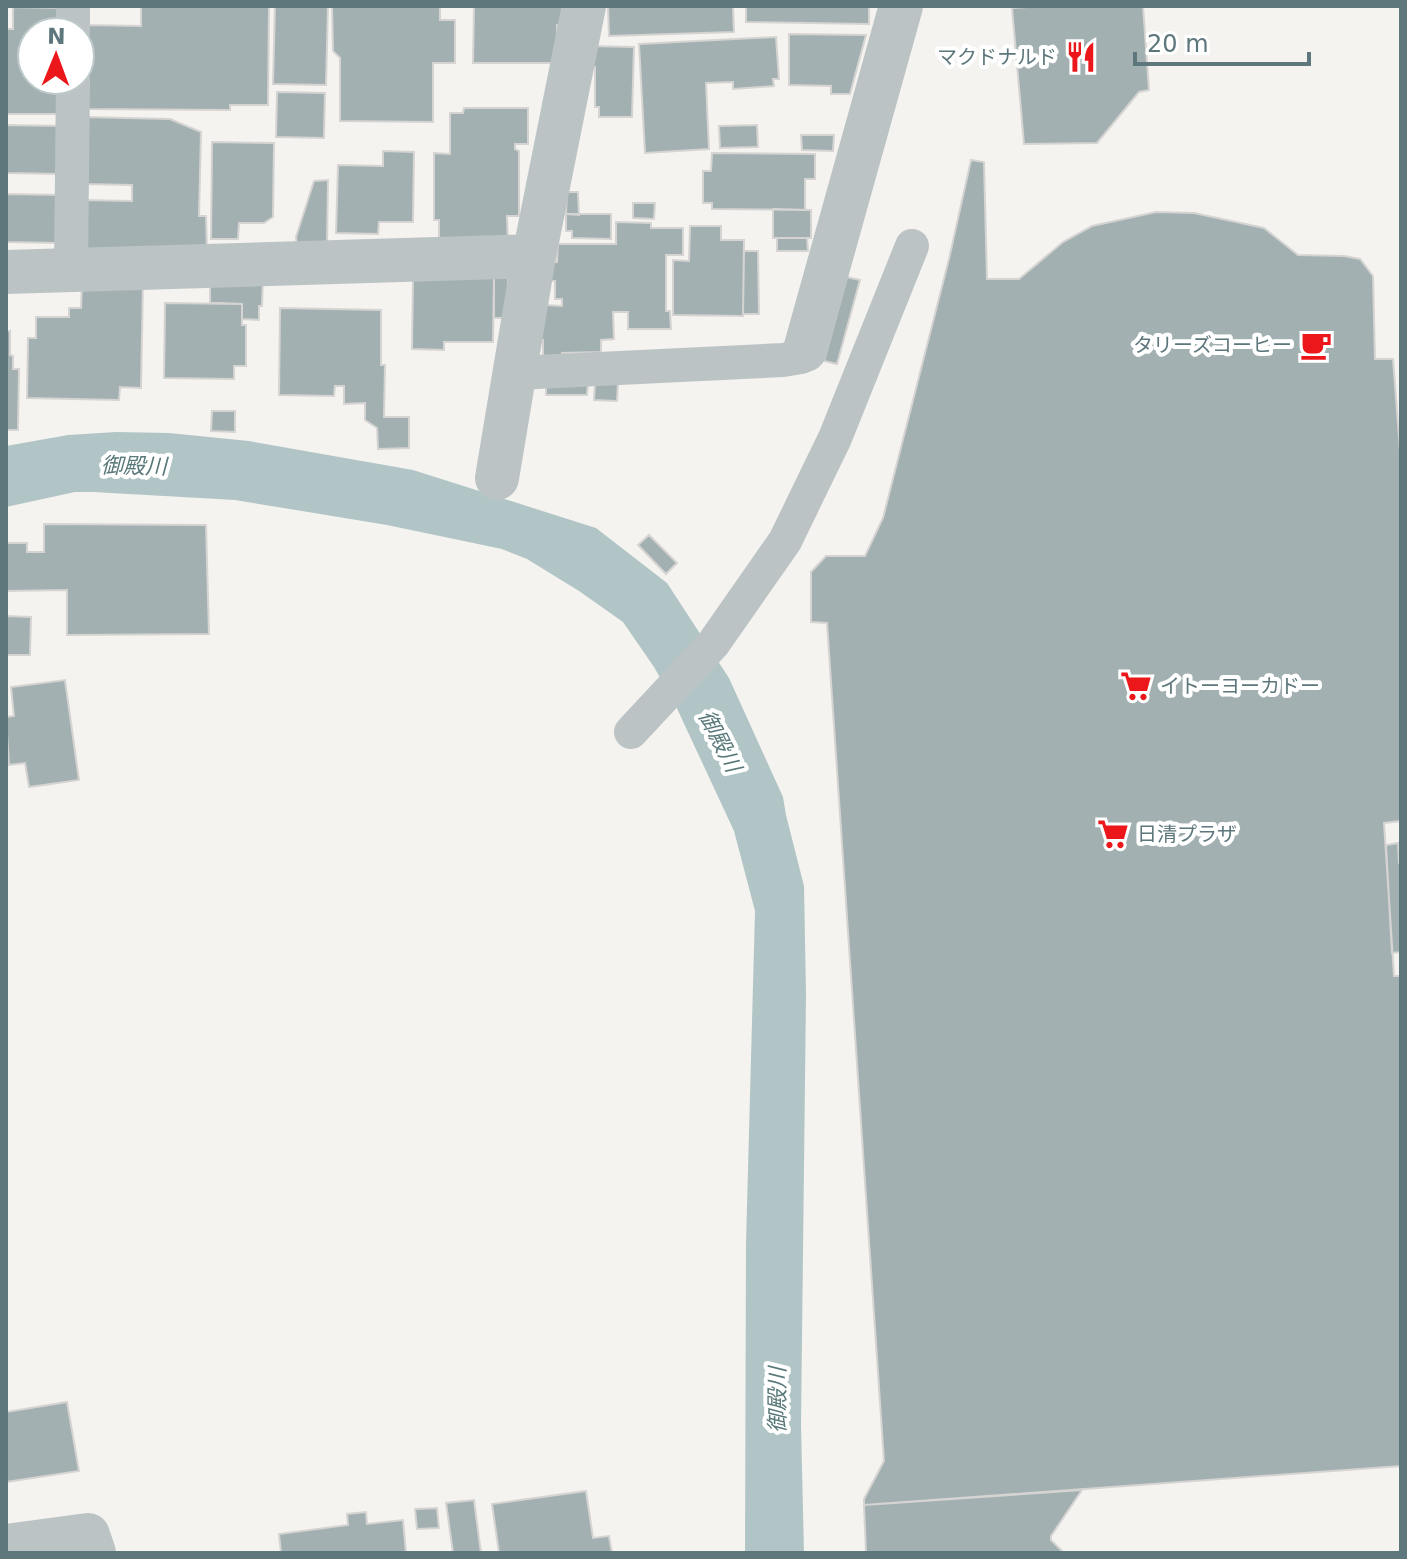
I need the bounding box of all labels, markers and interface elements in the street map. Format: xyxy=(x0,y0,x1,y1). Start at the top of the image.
north arrow xyxy=(16,16,96,96)
scale bar xyxy=(1135,16,1309,66)
text: N xyxy=(47,24,66,49)
text: 20 m xyxy=(1147,30,1209,58)
restaurant icon: マクドナルド xyxy=(1064,40,1098,74)
place label: マクドナルド xyxy=(937,45,1057,69)
cafe icon: タリーズコーヒー xyxy=(1299,328,1333,362)
place label: タリーズコーヒー xyxy=(1133,333,1292,357)
water label: 御殿川 xyxy=(101,453,169,479)
supermarket icon: イトーヨーカドー xyxy=(1119,669,1153,703)
place label: イトーヨーカドー xyxy=(1160,674,1320,698)
water label: 御殿川 xyxy=(694,706,747,778)
supermarket icon: 日清プラザ xyxy=(1096,817,1130,851)
place label: 日清プラザ xyxy=(1137,822,1237,846)
water label: 御殿川 xyxy=(765,1365,790,1433)

